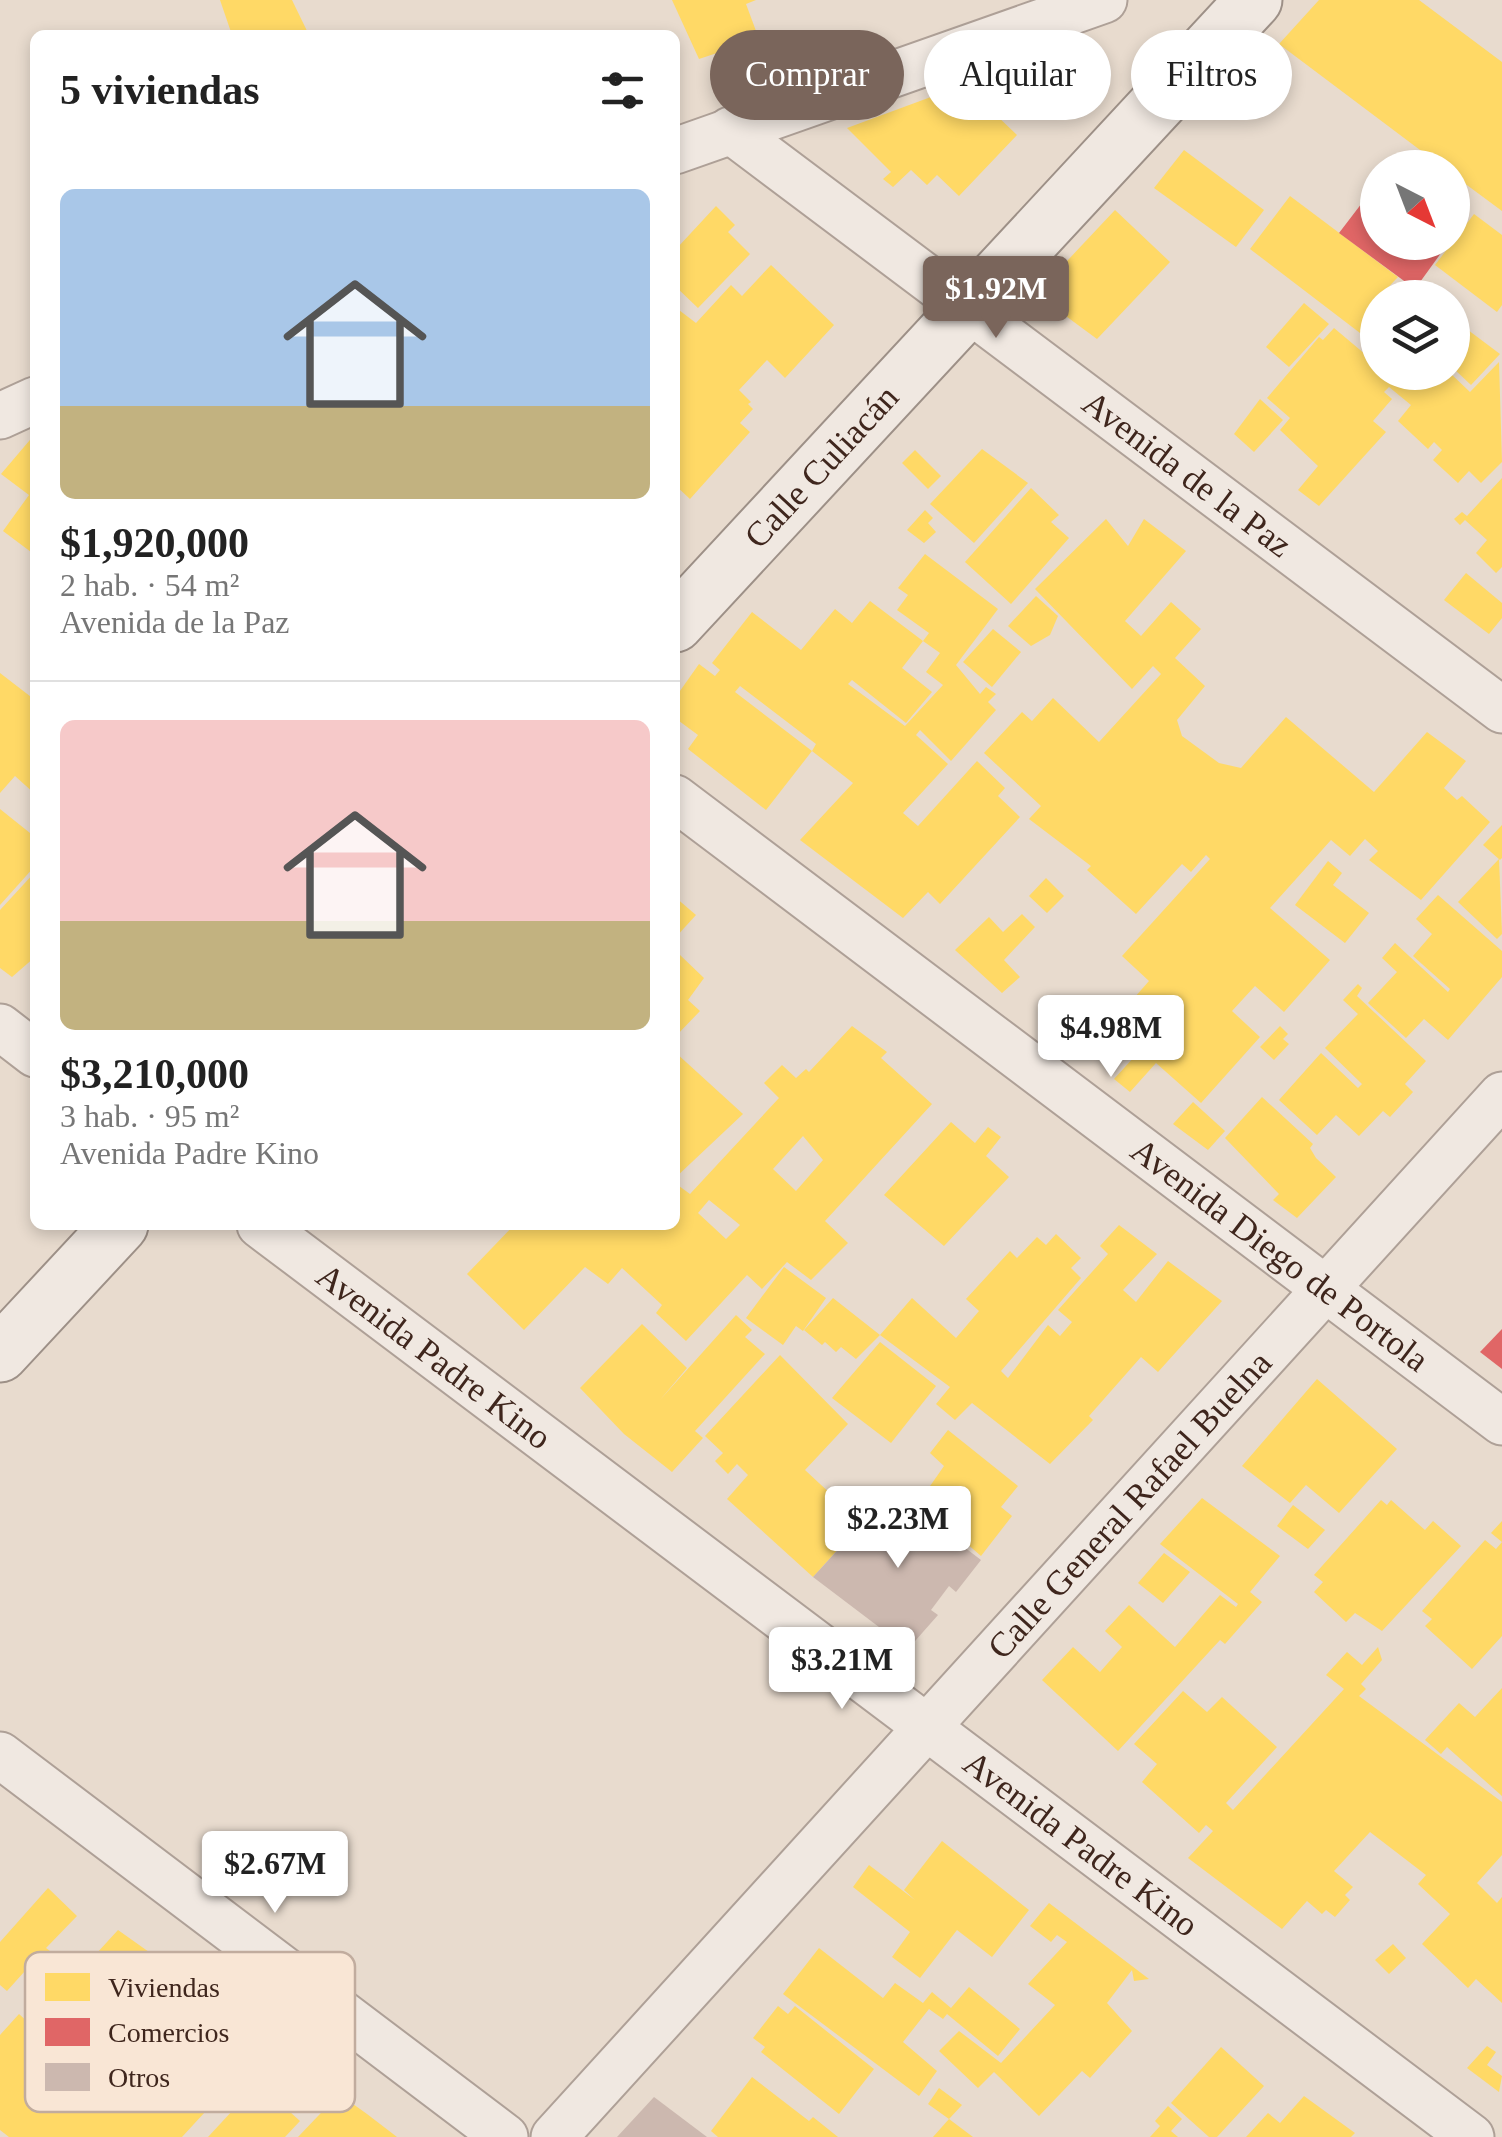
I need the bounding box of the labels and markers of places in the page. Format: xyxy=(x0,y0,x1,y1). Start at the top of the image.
pin: $1.92M xyxy=(915,256,1077,341)
pin: $4.98M xyxy=(1030,995,1192,1080)
pin: $2.23M xyxy=(817,1486,979,1571)
pin: $3.21M xyxy=(761,1627,923,1712)
pin: $2.67M xyxy=(194,1831,356,1916)

